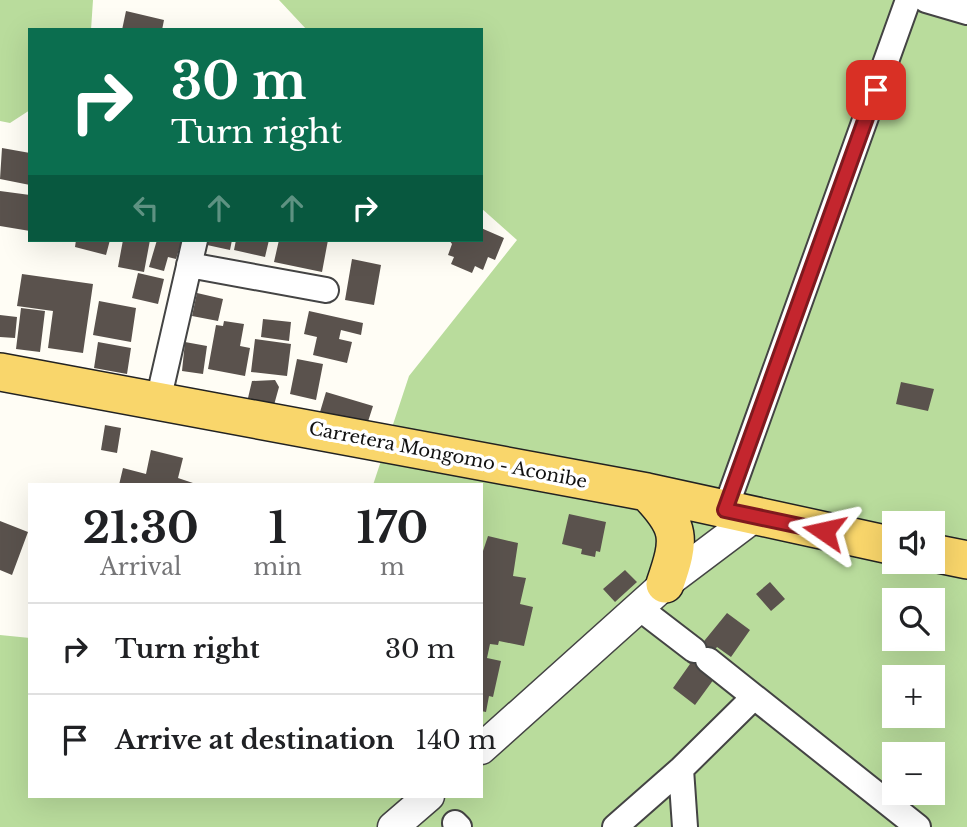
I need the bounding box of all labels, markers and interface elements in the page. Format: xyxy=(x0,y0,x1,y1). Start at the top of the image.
text: 30 m xyxy=(171,51,306,112)
icon: right xyxy=(56,56,147,147)
pin xyxy=(846,60,906,120)
icon: arrive xyxy=(857,71,895,109)
text: Turn right xyxy=(171,112,342,152)
icon: left xyxy=(127,189,165,227)
icon: ahead xyxy=(200,189,238,227)
icon: ahead xyxy=(273,189,311,227)
icon: right xyxy=(346,189,384,227)
street label: Carretera Mongomo - Aconibe xyxy=(307,417,589,493)
position arrow xyxy=(787,494,861,568)
text: 21:30 xyxy=(83,502,199,554)
text: 1 xyxy=(269,502,287,554)
text: 170 xyxy=(357,502,428,554)
map controls xyxy=(882,511,945,805)
button: sound xyxy=(882,511,945,574)
text: Arrival xyxy=(100,553,181,581)
text: min xyxy=(253,553,302,581)
text: m xyxy=(380,553,405,581)
button: search xyxy=(882,588,945,651)
icon: right xyxy=(56,630,94,668)
text: Turn right xyxy=(115,633,260,665)
text: 30 m xyxy=(385,633,455,665)
button: + xyxy=(882,665,945,728)
icon: arrive xyxy=(56,721,94,759)
text: Arrive at destination xyxy=(115,724,395,756)
text: 140 m xyxy=(416,724,496,756)
button: − xyxy=(882,742,945,805)

